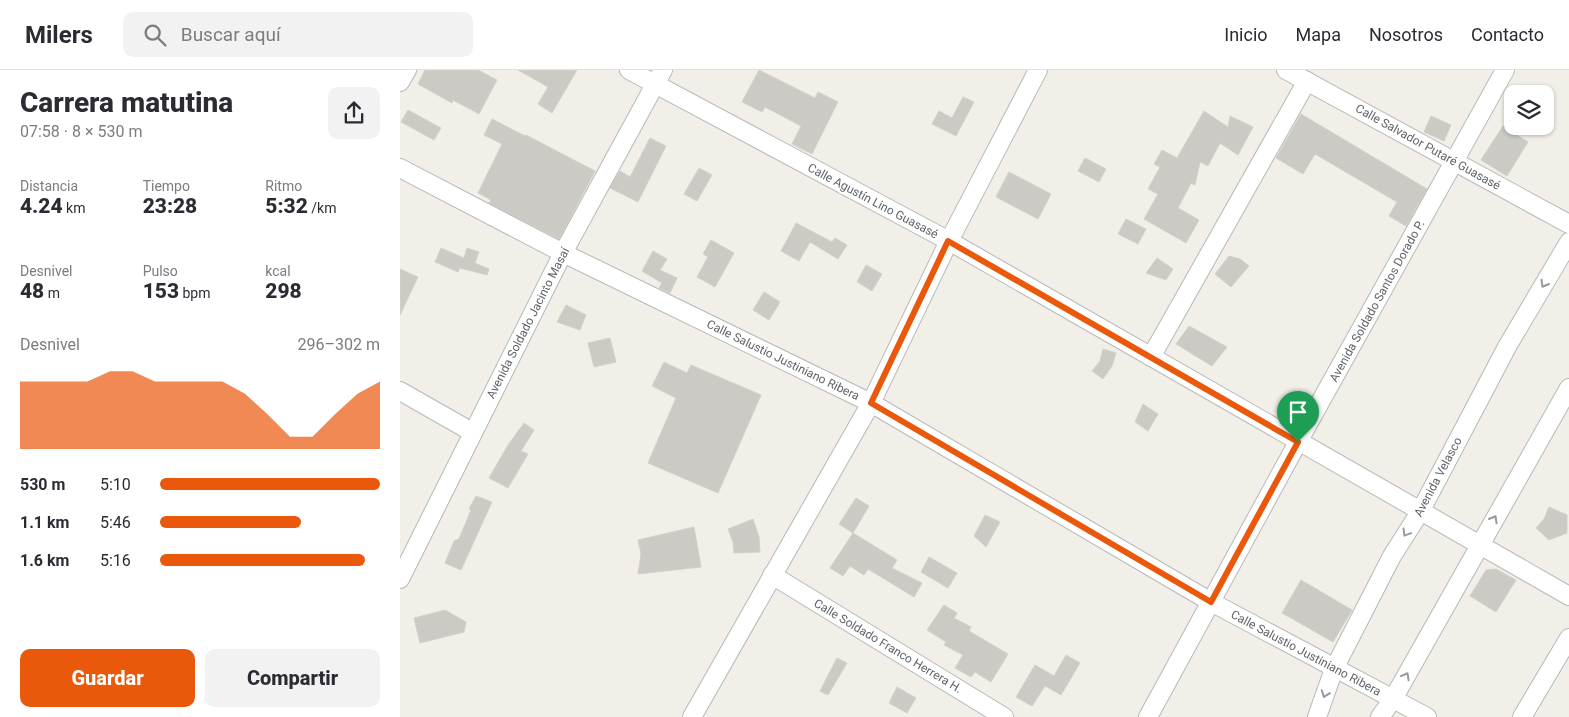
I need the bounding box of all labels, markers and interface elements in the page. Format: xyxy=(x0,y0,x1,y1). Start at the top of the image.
search box xyxy=(123,12,473,57)
text: Milers xyxy=(25,21,93,49)
icon: search xyxy=(141,21,169,49)
text: Buscar aquí xyxy=(181,23,281,46)
text: Inicio xyxy=(1224,24,1268,45)
text: Mapa xyxy=(1296,24,1341,45)
text: Nosotros xyxy=(1369,24,1443,45)
text: Contacto xyxy=(1471,24,1544,45)
map controls xyxy=(1504,85,1554,135)
button: layers xyxy=(1504,85,1554,135)
text: Carrera matutina xyxy=(20,86,233,119)
button: share xyxy=(328,87,380,139)
street label: Calle Salvador Putaré Guasasé xyxy=(1353,101,1503,193)
text: 07:58 · 8 × 530 m xyxy=(20,122,142,141)
street label: Calle Agustín Lino Guasasé xyxy=(805,161,941,241)
text: Distancia xyxy=(20,178,78,194)
text: Tiempo xyxy=(143,178,190,194)
text: Ritmo xyxy=(265,178,302,194)
text: 4.24 xyxy=(20,194,63,218)
text: 23:28 xyxy=(143,194,197,218)
text: 5:32 xyxy=(265,194,308,218)
text: km xyxy=(63,200,85,216)
text: /km xyxy=(308,200,336,216)
street label: Avenida Soldado Santos Dorado P. xyxy=(1327,218,1427,384)
street label: Avenida Soldado Jacinto Masaí xyxy=(484,244,573,401)
text: Desnivel xyxy=(20,263,73,279)
text: Pulso xyxy=(143,263,178,279)
text: kcal xyxy=(265,263,291,279)
text: 48 xyxy=(20,279,44,303)
text: 153 xyxy=(143,279,179,303)
text: 298 xyxy=(265,279,302,303)
one-way arrow xyxy=(1541,279,1551,288)
text: m xyxy=(44,285,60,301)
text: bpm xyxy=(179,285,210,301)
street label: Calle Salustio Justiniano Ribera xyxy=(704,317,862,403)
text: Desnivel xyxy=(20,335,80,354)
text: 296–302 m xyxy=(298,335,380,354)
pin xyxy=(1277,391,1319,442)
icon: arrive xyxy=(1284,398,1312,426)
street label: Avenida Velasco xyxy=(1411,435,1465,519)
text: 530 m xyxy=(20,475,65,494)
text: 5:10 xyxy=(100,475,131,494)
text: 1.1 km xyxy=(20,513,69,532)
text: 5:46 xyxy=(100,513,131,532)
one-way arrow xyxy=(1488,516,1498,525)
one-way arrow xyxy=(1403,528,1413,537)
text: 1.6 km xyxy=(20,551,69,570)
text: 5:16 xyxy=(100,551,131,570)
street label: Calle Soldado Franco Herrera H. xyxy=(811,596,965,696)
street label: Calle Salustio Justiniano Ribera xyxy=(1228,607,1384,699)
button: Guardar xyxy=(20,649,195,707)
button: Compartir xyxy=(205,649,380,707)
one-way arrow xyxy=(1400,673,1410,682)
one-way arrow xyxy=(1321,689,1331,697)

